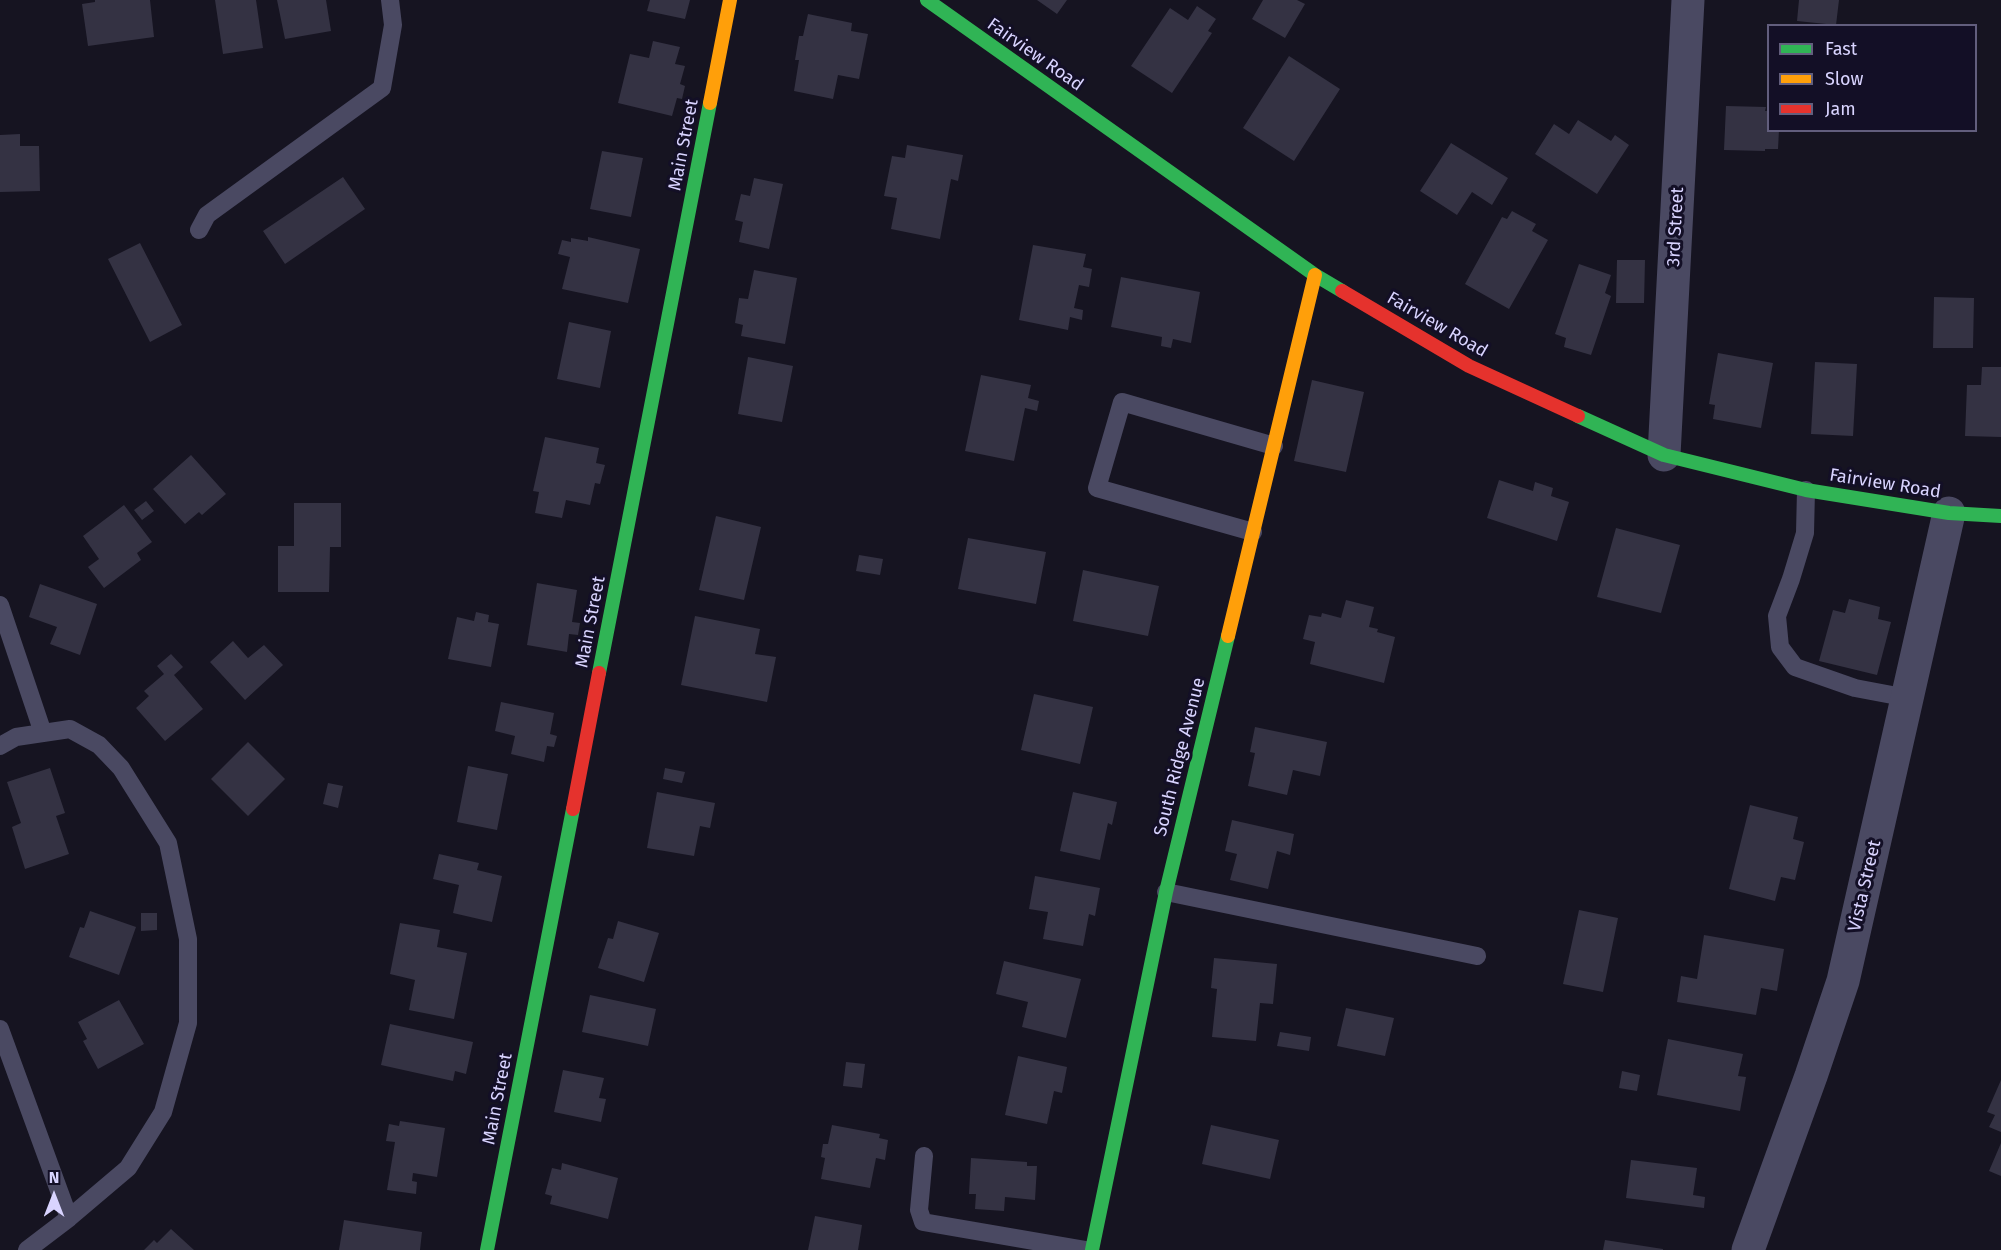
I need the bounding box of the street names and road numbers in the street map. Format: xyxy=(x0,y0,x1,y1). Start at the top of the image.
street label: Fairview Road xyxy=(983,14,1087,96)
street label: Main Street xyxy=(665,97,703,193)
street label: 3rd Street xyxy=(1663,187,1689,267)
street label: Fairview Road xyxy=(1383,288,1491,362)
street label: Fairview Road xyxy=(1828,465,1942,503)
street label: Main Street xyxy=(572,574,610,670)
street label: South Ridge Avenue xyxy=(1150,675,1210,839)
street label: Vista Street xyxy=(1844,838,1886,934)
street label: Main Street xyxy=(479,1051,517,1147)

